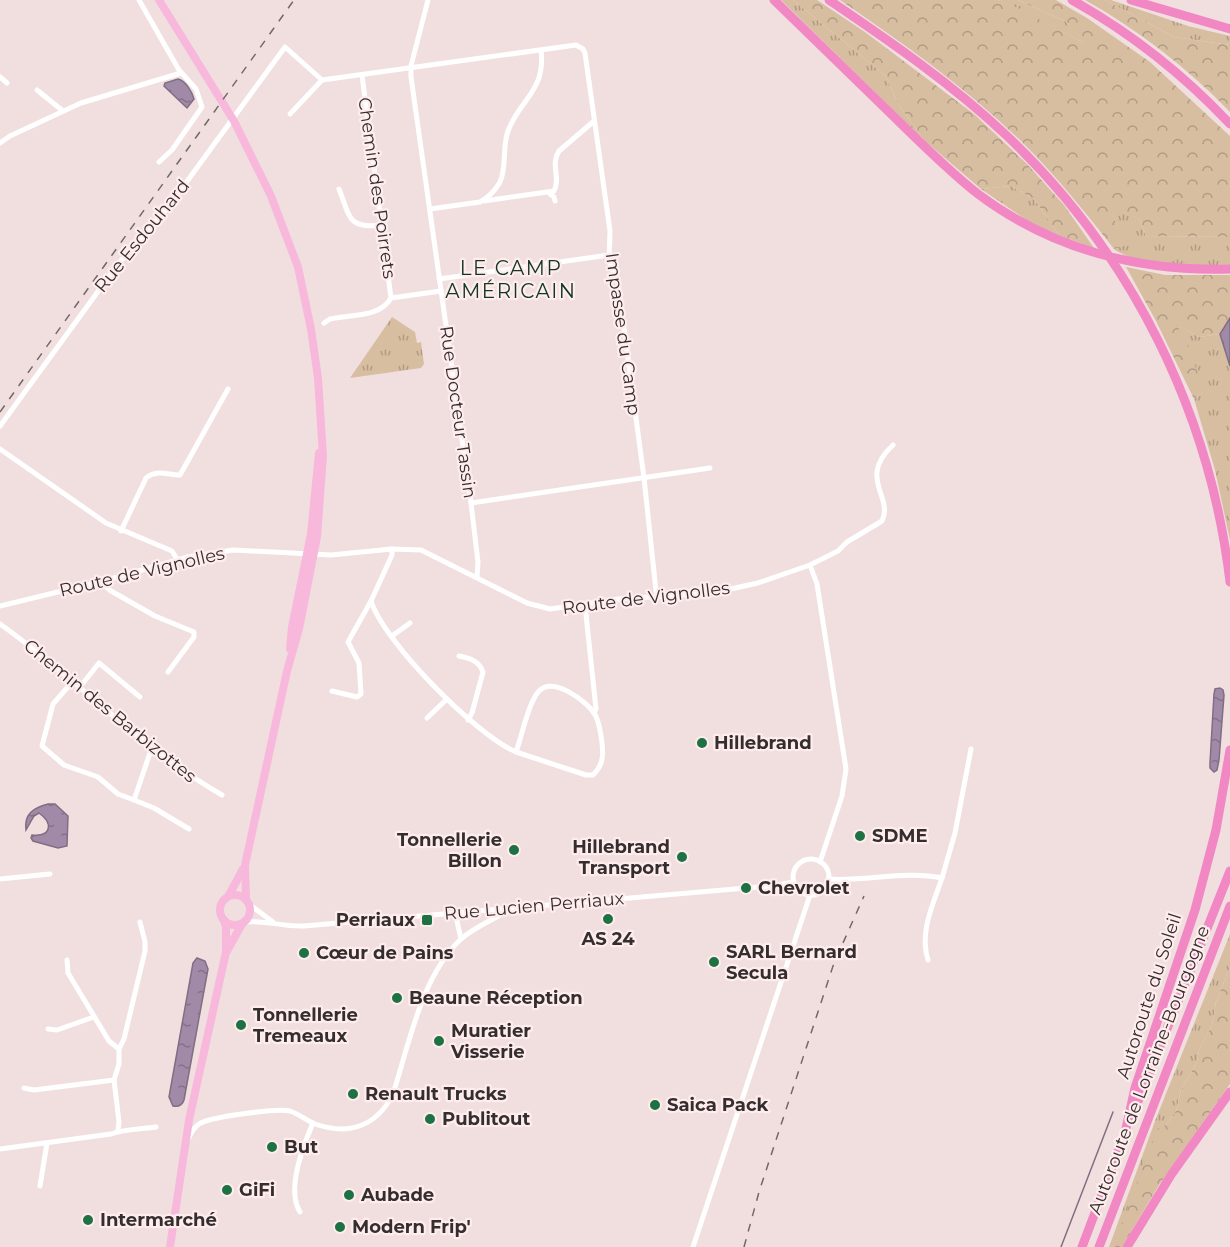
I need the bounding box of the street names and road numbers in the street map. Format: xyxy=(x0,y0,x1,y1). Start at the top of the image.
street label: Chemin des Poirrets xyxy=(353,96,401,280)
street label: Rue Esdouhard xyxy=(90,175,194,297)
street label: Impasse du Camp xyxy=(601,251,645,417)
street label: Rue Docteur Tassin xyxy=(435,324,481,500)
street label: Route de Vignolles xyxy=(57,542,227,602)
street label: Route de Vignolles xyxy=(561,577,731,619)
street label: Chemin des Barbizottes xyxy=(19,635,201,787)
street label: Rue Lucien Perriaux xyxy=(443,887,625,925)
street label: Autoroute du Soleil xyxy=(1112,910,1186,1082)
street label: Autoroute de Lorraine-Bourgogne xyxy=(1084,922,1214,1218)

